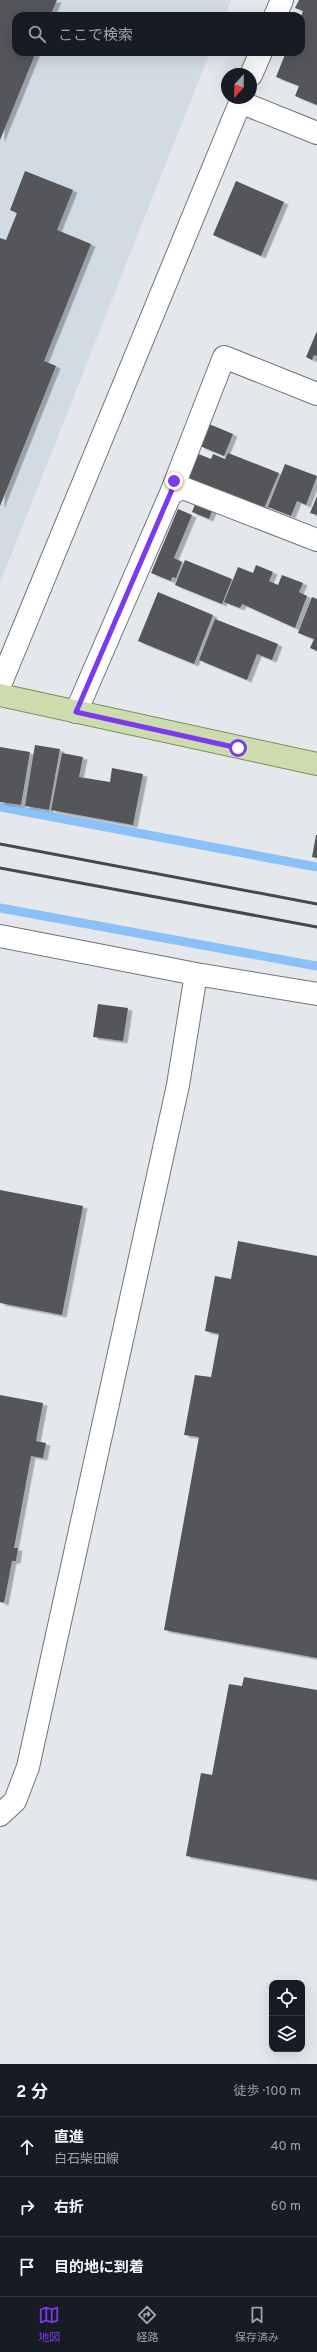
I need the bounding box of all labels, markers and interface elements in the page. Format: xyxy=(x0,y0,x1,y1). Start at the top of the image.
search box xyxy=(12,12,305,56)
icon: search xyxy=(26,23,48,45)
text: ここで検索 xyxy=(58,27,133,46)
north arrow xyxy=(221,68,257,104)
route end xyxy=(165,472,183,490)
route start xyxy=(229,739,247,757)
map controls xyxy=(269,1980,305,2052)
button: locate xyxy=(269,1980,305,2016)
button: layers xyxy=(269,2016,305,2052)
text: 2 分 xyxy=(16,2082,48,2104)
text: 徒歩 · 100 m xyxy=(233,2084,301,2100)
text: 直進 xyxy=(54,2129,84,2148)
icon: ahead xyxy=(16,2136,38,2158)
text: 40 m xyxy=(271,2139,301,2155)
text: 白石柴田線 xyxy=(54,2152,119,2168)
icon: right xyxy=(16,2196,38,2218)
text: 右折 xyxy=(54,2199,84,2218)
text: 60 m xyxy=(271,2199,301,2215)
icon: arrive xyxy=(16,2256,38,2278)
text: 目的地に到着 xyxy=(54,2259,144,2278)
tab: 地図 xyxy=(38,2304,60,2345)
tab: 経路 xyxy=(136,2304,158,2345)
tab: 保存済み xyxy=(235,2304,279,2345)

